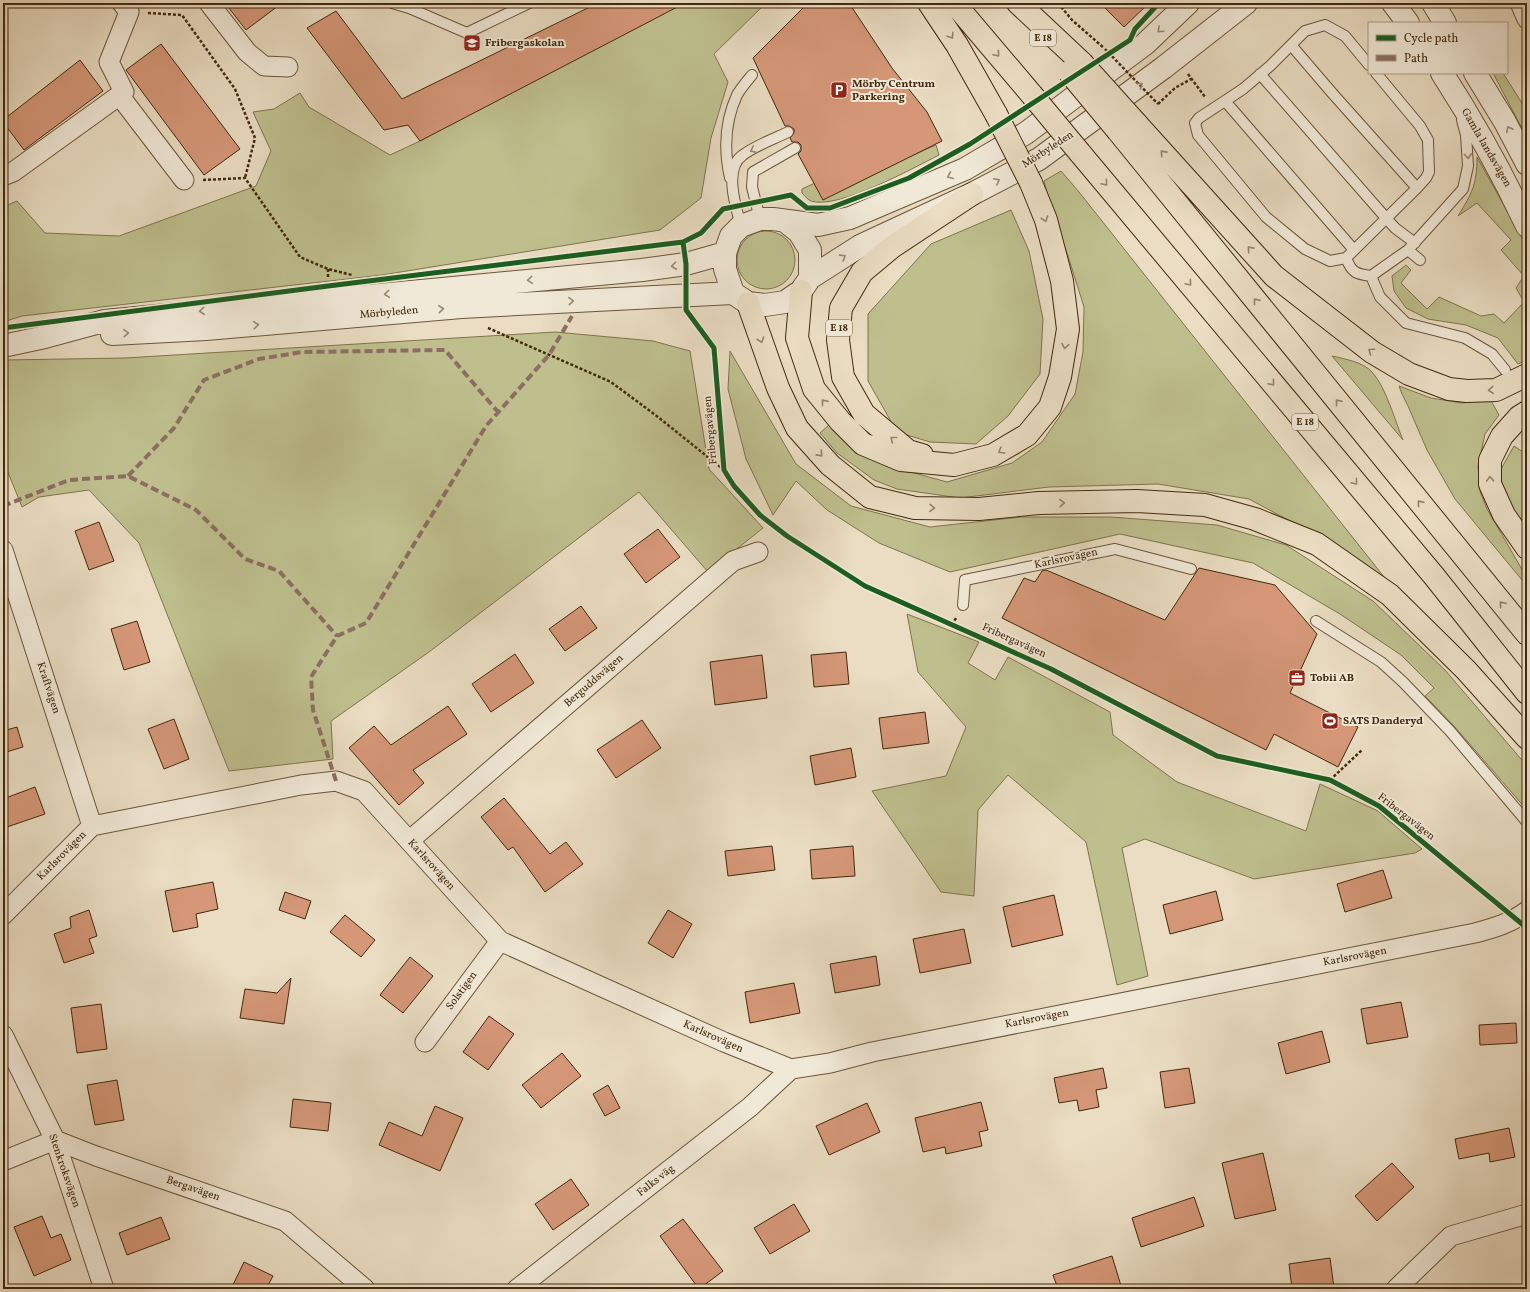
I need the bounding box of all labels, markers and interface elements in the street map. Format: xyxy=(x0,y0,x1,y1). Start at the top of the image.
legend xyxy=(1368,22,1508,74)
one-way arrow xyxy=(1157,25,1165,33)
road number: E 18 xyxy=(1030,30,1056,46)
text: Cycle path xyxy=(1404,31,1459,47)
one-way arrow xyxy=(946,32,954,39)
school or university icon: Fribergaskolan xyxy=(462,33,482,53)
place label: Fribergaskolan xyxy=(485,36,564,51)
one-way arrow xyxy=(993,49,1000,57)
text: Path xyxy=(1404,51,1428,67)
place label: Mörby Centrum Parkering xyxy=(852,77,935,105)
parking icon: Mörby Centrum Parkering xyxy=(829,80,849,100)
one-way arrow xyxy=(1135,83,1142,90)
street label: Gamla landsvägen xyxy=(1457,106,1515,191)
one-way arrow xyxy=(1506,126,1514,133)
street label: Mörbyleden xyxy=(1019,127,1077,172)
one-way arrow xyxy=(749,145,757,153)
one-way arrow xyxy=(1160,150,1168,158)
one-way arrow xyxy=(1463,153,1472,159)
one-way arrow xyxy=(947,171,954,179)
one-way arrow xyxy=(993,178,1000,185)
one-way arrow xyxy=(1101,179,1108,186)
one-way arrow xyxy=(1040,215,1049,222)
one-way arrow xyxy=(1248,247,1255,254)
one-way arrow xyxy=(839,254,846,262)
one-way arrow xyxy=(671,261,677,270)
one-way arrow xyxy=(527,275,533,284)
one-way arrow xyxy=(1184,278,1191,286)
one-way arrow xyxy=(384,289,390,298)
one-way arrow xyxy=(568,296,574,305)
one-way arrow xyxy=(1254,299,1261,306)
street label: Mörbyleden xyxy=(359,303,419,323)
one-way arrow xyxy=(438,304,444,313)
one-way arrow xyxy=(199,307,205,316)
one-way arrow xyxy=(253,320,259,329)
road number: E 18 xyxy=(826,320,852,336)
one-way arrow xyxy=(123,329,129,338)
one-way arrow xyxy=(756,336,764,343)
one-way arrow xyxy=(1061,343,1070,349)
one-way arrow xyxy=(1368,349,1375,356)
one-way arrow xyxy=(1267,378,1274,385)
one-way arrow xyxy=(1488,385,1494,394)
street label: Fribergavägen xyxy=(700,395,721,465)
one-way arrow xyxy=(1336,399,1343,407)
one-way arrow xyxy=(822,400,829,407)
road number: E 18 xyxy=(1292,414,1318,430)
one-way arrow xyxy=(891,436,898,443)
one-way arrow xyxy=(998,446,1005,453)
one-way arrow xyxy=(815,449,822,456)
one-way arrow xyxy=(1486,476,1495,482)
one-way arrow xyxy=(1351,478,1358,485)
one-way arrow xyxy=(1059,499,1065,507)
one-way arrow xyxy=(1418,500,1425,508)
one-way arrow xyxy=(929,504,935,512)
street label: Karlsrovägen xyxy=(1033,545,1100,573)
one-way arrow xyxy=(1500,601,1507,608)
street label: Fribergavägen xyxy=(979,620,1049,662)
street label: Berguddsvägen xyxy=(561,651,627,711)
street label: Kraftvägen xyxy=(33,660,64,716)
office icon: Tobii AB xyxy=(1287,668,1307,688)
place label: Tobii AB xyxy=(1310,671,1354,686)
sports icon: SATS Danderyd xyxy=(1320,711,1340,731)
place label: SATS Danderyd xyxy=(1343,714,1423,729)
street label: Fribergavägen xyxy=(1374,790,1438,844)
street label: Karlsrovägen xyxy=(34,828,90,884)
street label: Karlsrovägen xyxy=(404,836,458,894)
street label: Karlsrovägen xyxy=(1322,943,1389,971)
street label: Solstigen xyxy=(443,968,481,1013)
street label: Karlsrovägen xyxy=(1004,1005,1071,1033)
street label: Karlsrovägen xyxy=(680,1017,746,1057)
street label: Stenkroksvägen xyxy=(44,1132,84,1210)
street label: Falks väg xyxy=(634,1161,678,1200)
street label: Bergavägen xyxy=(164,1173,222,1205)

